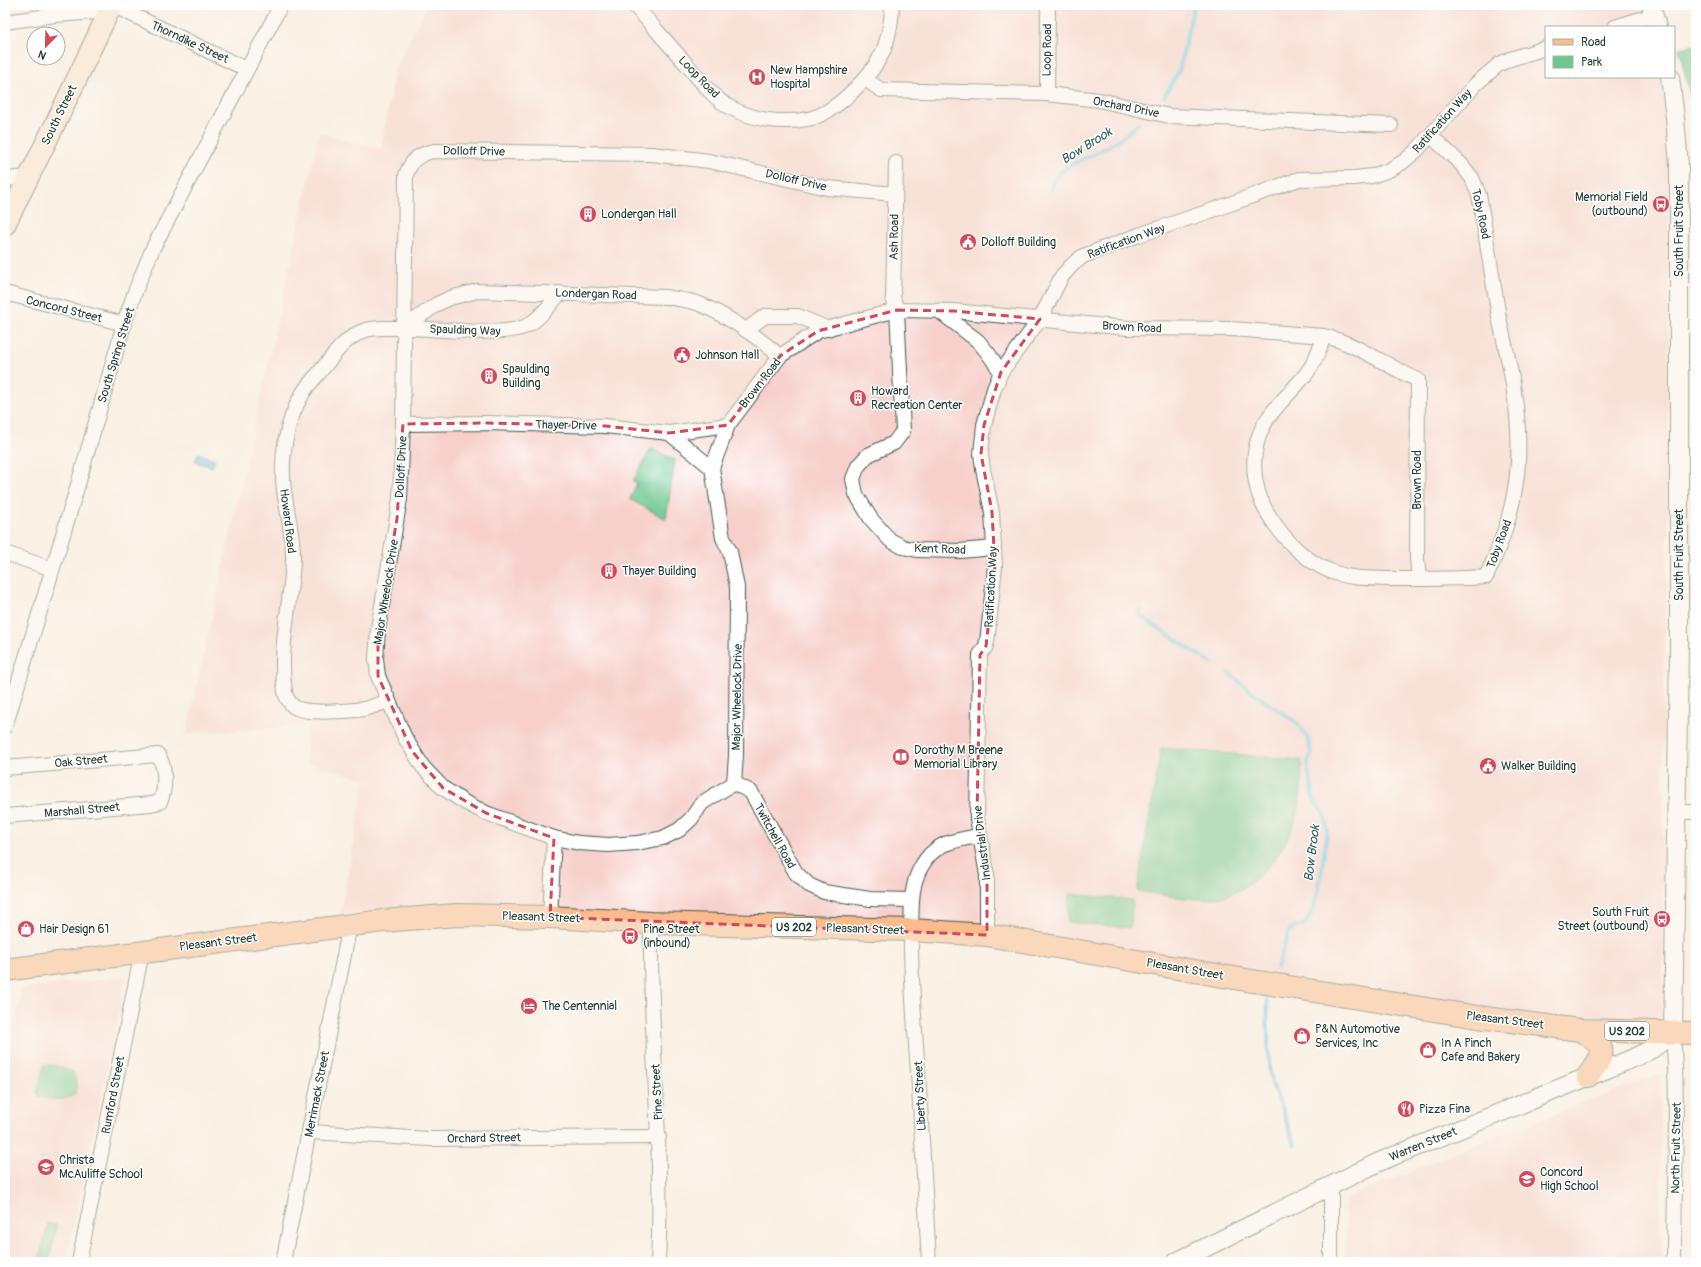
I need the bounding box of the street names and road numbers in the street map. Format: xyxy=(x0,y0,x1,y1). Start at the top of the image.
street label: Thorndike Street xyxy=(149,18,231,67)
street label: Loop Road xyxy=(1040,23,1055,77)
street label: Loop Road xyxy=(675,53,722,102)
street label: South Street xyxy=(38,83,81,148)
street label: Ratification Way xyxy=(1410,86,1475,156)
street label: Orchard Drive xyxy=(1091,94,1160,121)
street label: Dolloff Drive xyxy=(443,143,505,160)
street label: Dolloff Drive xyxy=(764,166,828,195)
street label: South Fruit Street xyxy=(1672,185,1687,277)
street label: Toby Road xyxy=(1468,188,1493,241)
street label: Ash Road xyxy=(887,214,902,260)
street label: Ratification Way xyxy=(1085,221,1167,262)
street label: Londergan Road xyxy=(555,286,637,303)
street label: Concord Street xyxy=(24,293,104,326)
street label: South Spring Street xyxy=(95,305,138,405)
street label: Brown Road xyxy=(1102,318,1162,337)
street label: Spaulding Way xyxy=(429,322,501,339)
street label: Brown Road xyxy=(736,355,785,411)
street label: Thayer Drive xyxy=(535,417,597,434)
street label: Dolloff Drive xyxy=(392,435,411,498)
street label: Brown Road xyxy=(1410,450,1425,510)
street label: Howard Road xyxy=(276,488,299,554)
street label: South Fruit Street xyxy=(1672,509,1687,601)
street label: Toby Road xyxy=(1484,518,1515,571)
street label: Major Wheelock Drive xyxy=(371,538,402,646)
street label: Kent Road xyxy=(914,541,966,558)
street label: Ratification Way xyxy=(982,546,1001,628)
street label: Major Wheelock Drive xyxy=(729,643,746,750)
street label: Oak Street xyxy=(54,752,108,771)
street label: Marshall Street xyxy=(44,800,121,821)
street label: Twitchell Road xyxy=(751,801,799,872)
street label: Industrial Drive xyxy=(970,805,995,881)
street label: Pleasant Street xyxy=(502,909,580,926)
road number: US 202 xyxy=(772,918,816,936)
street label: Pleasant Street xyxy=(826,921,904,938)
street label: Pleasant Street xyxy=(178,930,258,955)
street label: Pleasant Street xyxy=(1145,955,1225,984)
street label: Pleasant Street xyxy=(1465,1008,1545,1033)
road number: US 202 xyxy=(1605,1022,1649,1040)
street label: Merrimack Street xyxy=(302,1050,333,1138)
street label: Rumford Street xyxy=(99,1055,128,1135)
street label: Liberty Street xyxy=(911,1060,930,1131)
street label: Pine Street xyxy=(649,1063,666,1121)
street label: North Fruit Street xyxy=(1668,1102,1685,1194)
street label: Warren Street xyxy=(1387,1124,1459,1165)
street label: Orchard Street xyxy=(447,1130,521,1147)

